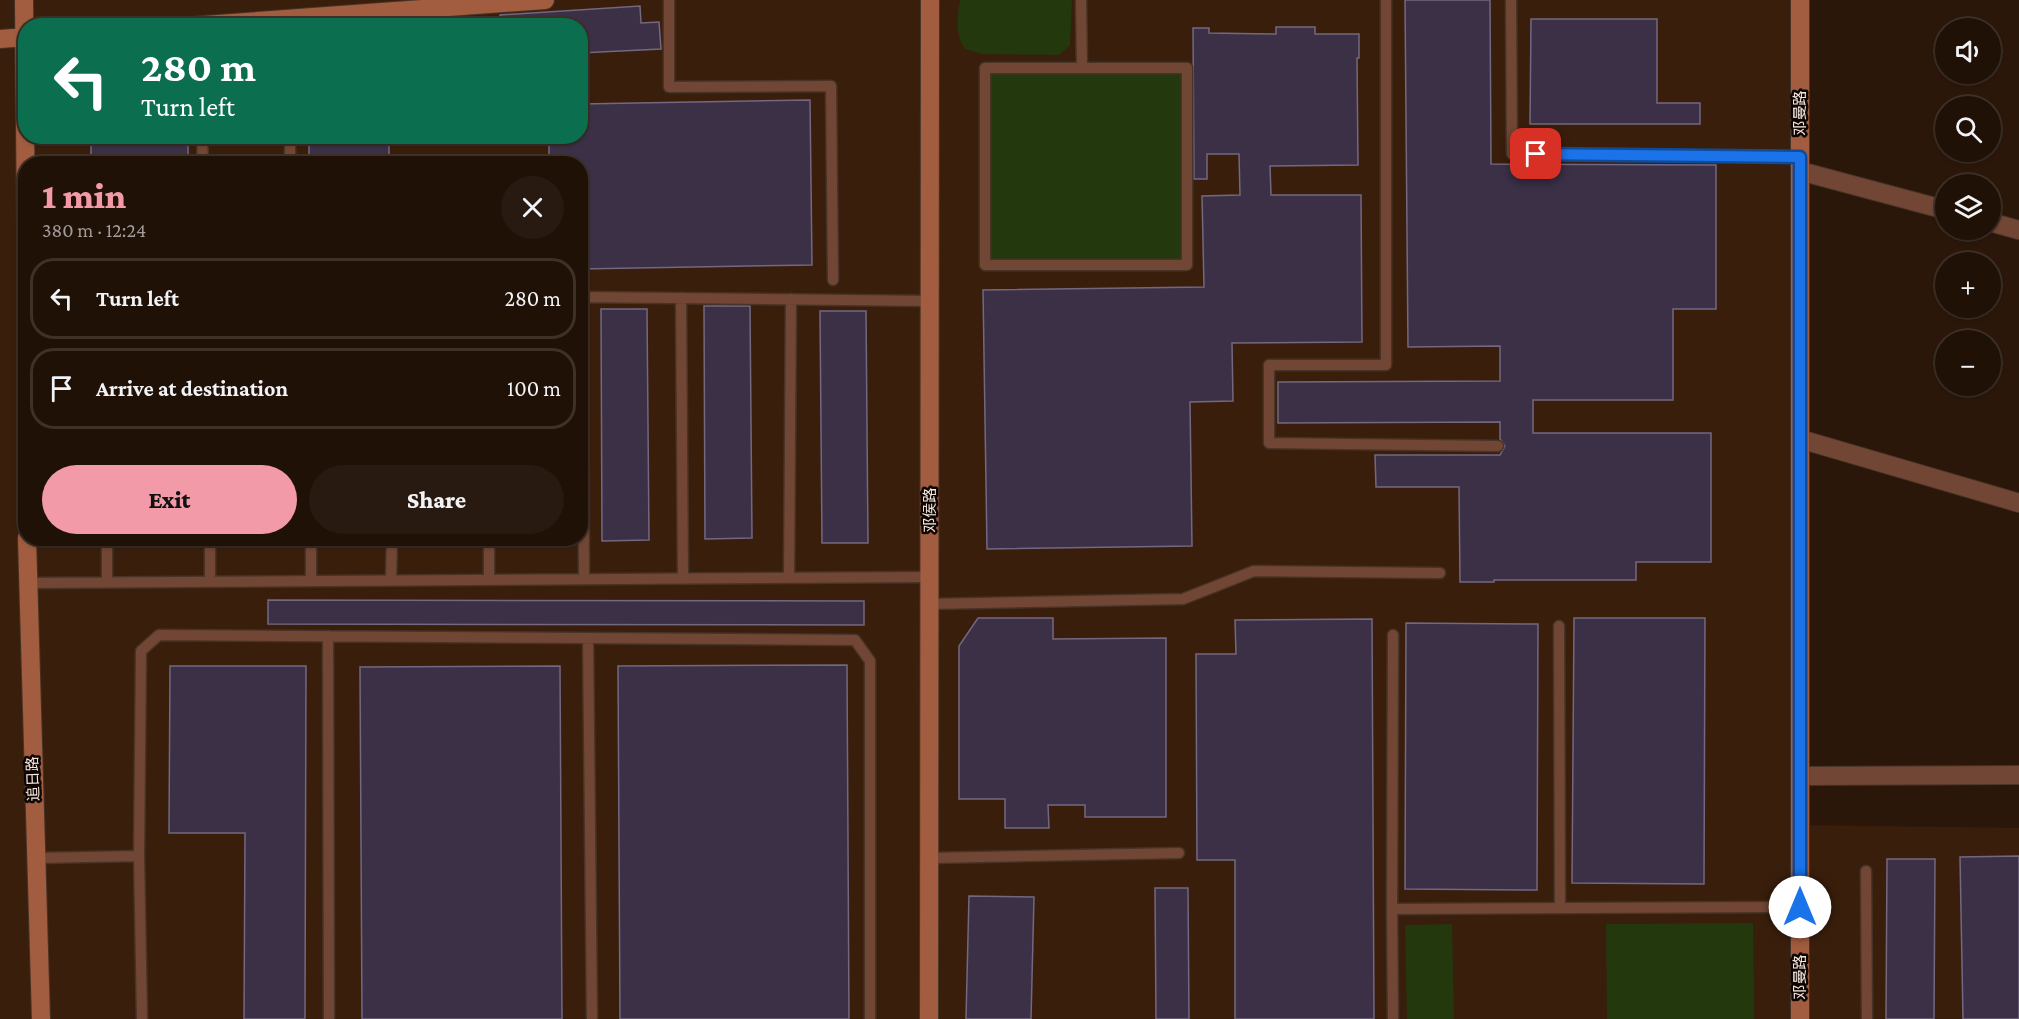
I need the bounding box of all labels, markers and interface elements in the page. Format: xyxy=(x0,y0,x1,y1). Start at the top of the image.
map controls xyxy=(1935,18,2001,396)
button: sound xyxy=(1935,18,2001,84)
icon: left xyxy=(42,42,120,120)
text: 280 m xyxy=(141,43,256,90)
street label: 邓曼路 xyxy=(1792,90,1808,136)
text: Turn left xyxy=(141,92,235,122)
button: search xyxy=(1935,96,2001,162)
pin xyxy=(1510,128,1561,179)
icon: arrive xyxy=(1519,137,1552,170)
button: layers xyxy=(1935,174,2001,240)
text: 1 min xyxy=(42,176,126,216)
button: close xyxy=(501,176,564,239)
text: 380 m · 12:24 xyxy=(42,219,146,241)
button: + xyxy=(1935,252,2001,318)
icon: left xyxy=(45,282,78,315)
text: Turn left xyxy=(96,286,179,311)
text: 280 m xyxy=(504,286,561,311)
button: − xyxy=(1935,330,2001,396)
icon: arrive xyxy=(45,372,78,405)
text: Arrive at destination xyxy=(96,376,288,401)
text: 100 m xyxy=(507,376,561,401)
button: Exit xyxy=(42,465,297,534)
button: Share xyxy=(309,465,564,534)
street label: 邓侯路 xyxy=(922,487,938,533)
street label: 追日路 xyxy=(24,756,42,802)
position arrow xyxy=(1768,875,1832,939)
street label: 邓曼路 xyxy=(1792,954,1808,1000)

